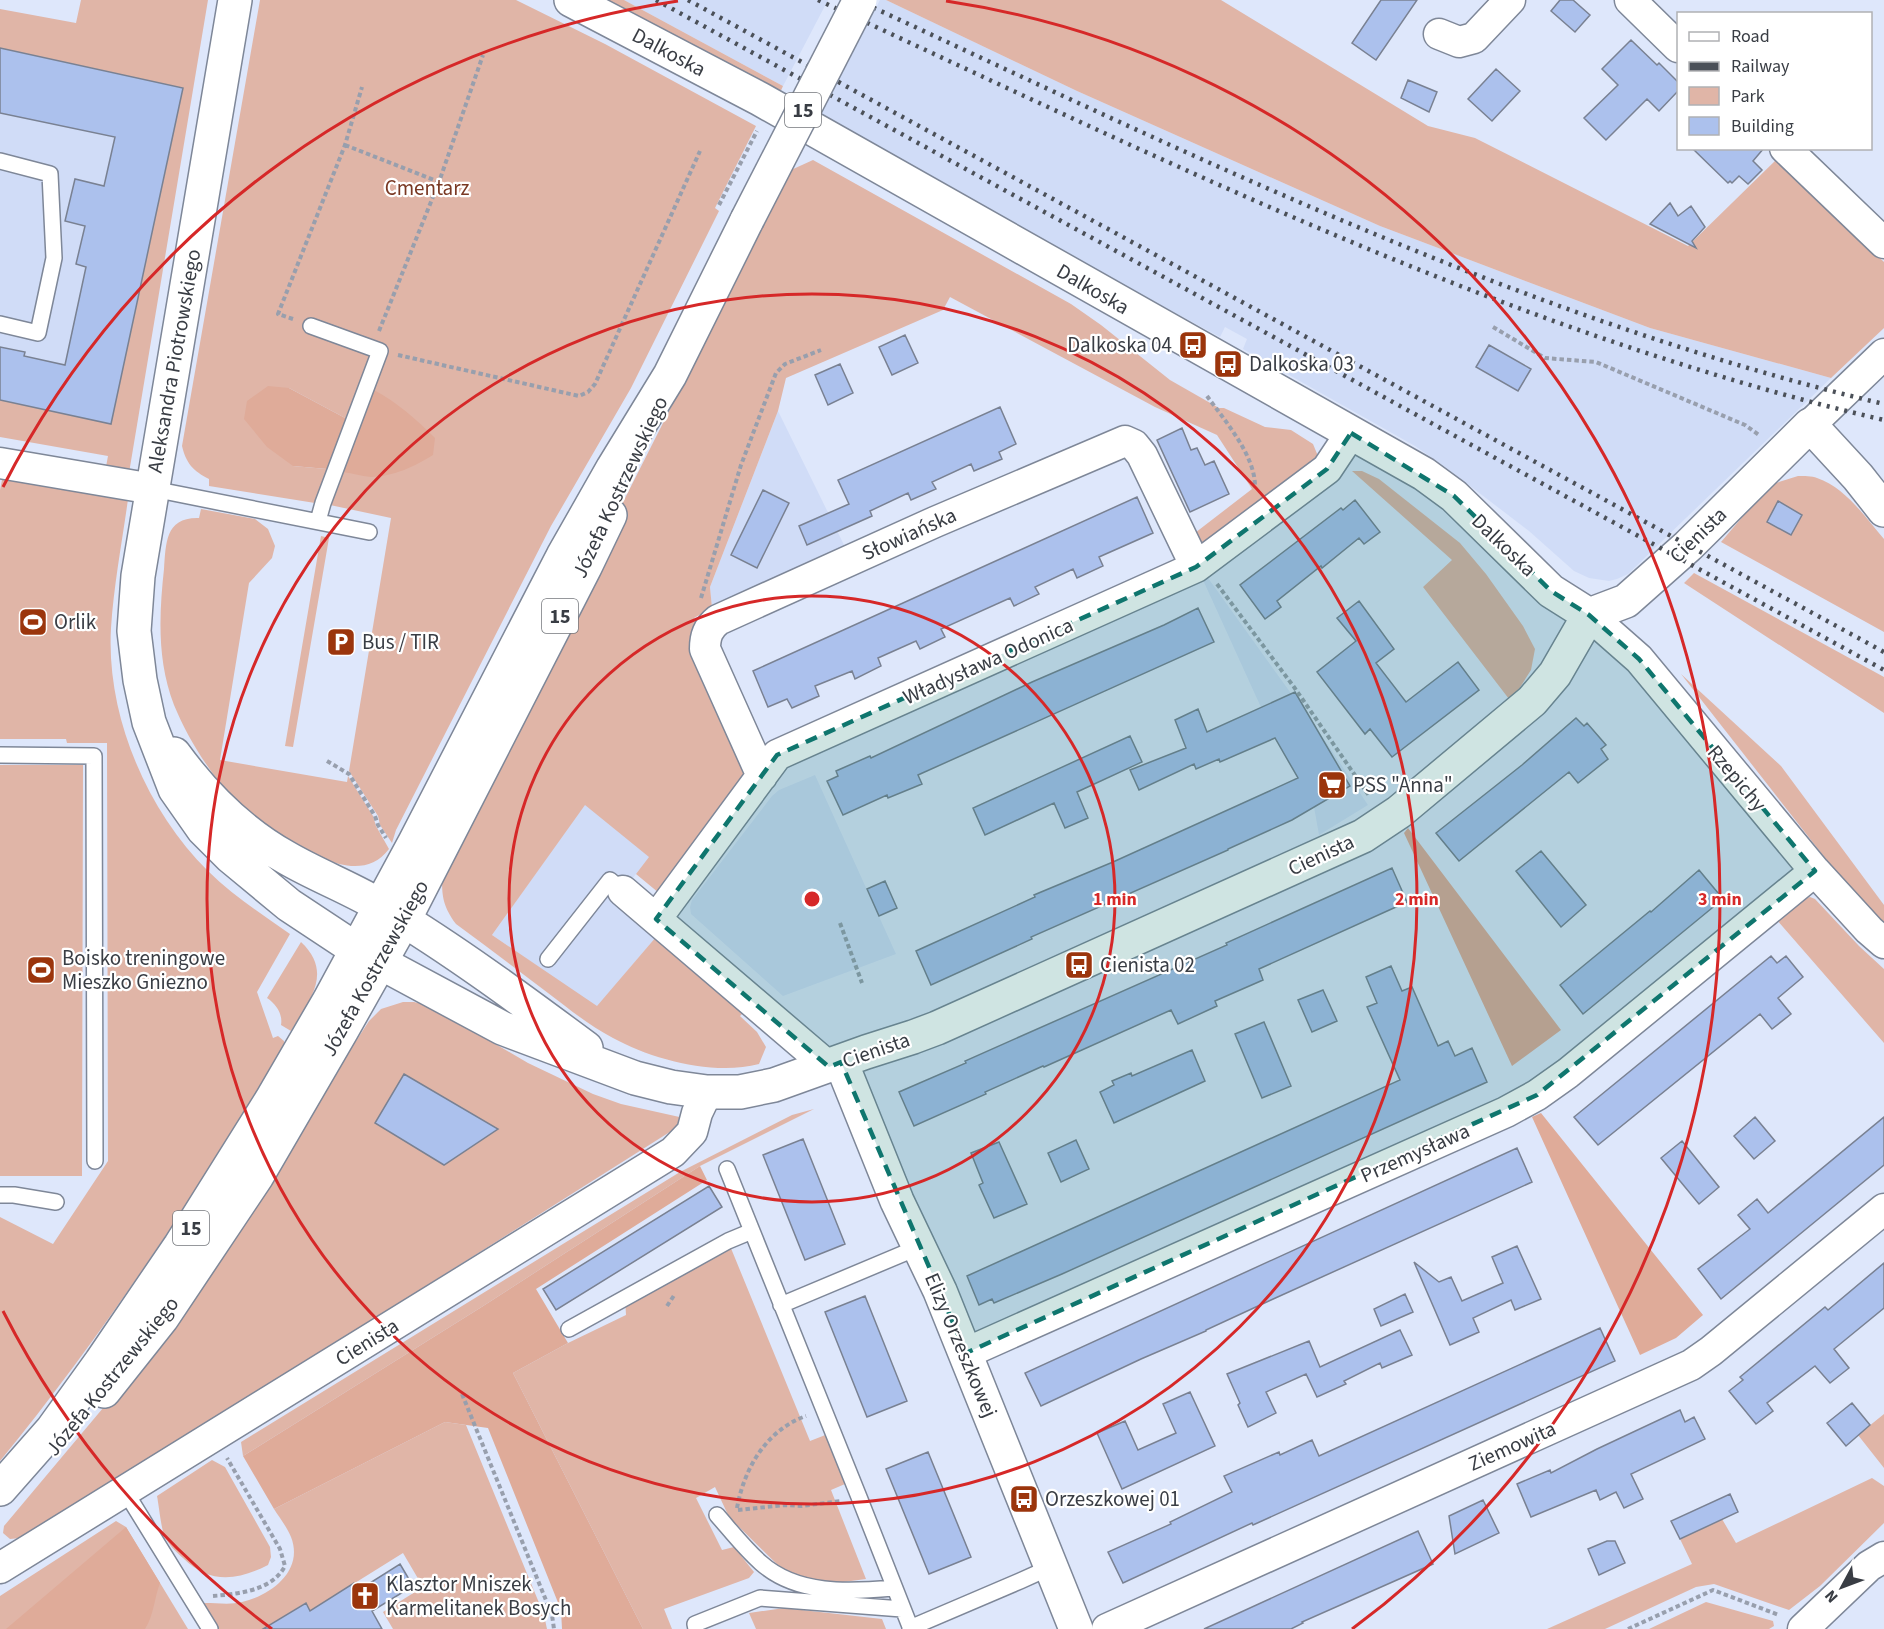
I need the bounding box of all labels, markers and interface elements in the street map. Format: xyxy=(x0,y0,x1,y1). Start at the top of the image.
legend xyxy=(1677,12,1872,150)
street label: Dalkoska xyxy=(627,20,711,84)
text: Road xyxy=(1731,24,1770,49)
text: Railway xyxy=(1731,54,1790,79)
text: Park xyxy=(1731,84,1765,109)
road number: 15 xyxy=(785,93,821,127)
text: Building xyxy=(1731,114,1794,139)
park label: Cmentarz xyxy=(385,173,469,203)
street label: Aleksandra Piotrowskiego xyxy=(140,247,208,475)
street label: Dalkoska xyxy=(1051,256,1135,322)
bus stop icon: Dalkoska 04 xyxy=(1177,329,1209,361)
place label: Dalkoska 04 xyxy=(1067,330,1172,360)
bus stop icon: Dalkoska 03 xyxy=(1212,348,1244,380)
place label: Dalkoska 03 xyxy=(1249,349,1354,379)
street label: Józefa Kostrzewskiego xyxy=(565,391,675,583)
street label: Słowiańska xyxy=(857,500,961,568)
street label: Cienista xyxy=(1662,500,1734,570)
street label: Dalkoska xyxy=(1465,506,1543,584)
road number: 15 xyxy=(542,599,578,633)
sports icon: Orlik xyxy=(17,606,49,638)
place label: Orlik xyxy=(54,607,97,637)
street label: Władysława Odonica xyxy=(898,610,1078,712)
parking icon: Bus / TIR xyxy=(325,626,357,658)
place label: Bus / TIR xyxy=(362,627,439,657)
street label: Rzepichy xyxy=(1700,738,1774,818)
supermarket icon: PSS "Anna" xyxy=(1316,769,1348,801)
place label: PSS "Anna" xyxy=(1353,770,1453,800)
street label: Cienista xyxy=(1283,827,1359,883)
street label: Józefa Kostrzewskiego xyxy=(314,874,436,1062)
text: 1 min xyxy=(1093,887,1137,912)
text: 2 min xyxy=(1395,887,1439,912)
text: 3 min xyxy=(1698,887,1742,912)
centre of rings xyxy=(802,889,822,909)
place label: Boisko treningowe Mieszko Gniezno xyxy=(62,943,225,997)
bus stop icon: Cienista 02 xyxy=(1063,949,1095,981)
place label: Cienista 02 xyxy=(1100,950,1195,980)
sports icon: Boisko treningowe Mieszko Gniezno xyxy=(25,954,57,986)
street label: Cienista xyxy=(838,1024,914,1076)
street label: Przemysława xyxy=(1356,1116,1474,1190)
road number: 15 xyxy=(173,1211,209,1245)
street label: Elizy Orzeszkowej xyxy=(917,1268,1005,1422)
street label: Józefa Kostrzewskiego xyxy=(38,1290,186,1462)
street label: Cienista xyxy=(329,1311,405,1373)
street label: Ziemowita xyxy=(1463,1413,1561,1479)
bus stop icon: Orzeszkowej 01 xyxy=(1008,1483,1040,1515)
place label: Orzeszkowej 01 xyxy=(1045,1484,1180,1514)
north arrow xyxy=(1812,1557,1872,1617)
place label: Klasztor Mniszek Karmelitanek Bosych xyxy=(386,1569,571,1623)
church icon: Klasztor Mniszek Karmelitanek Bosych xyxy=(349,1580,381,1612)
text: N xyxy=(1820,1585,1843,1607)

